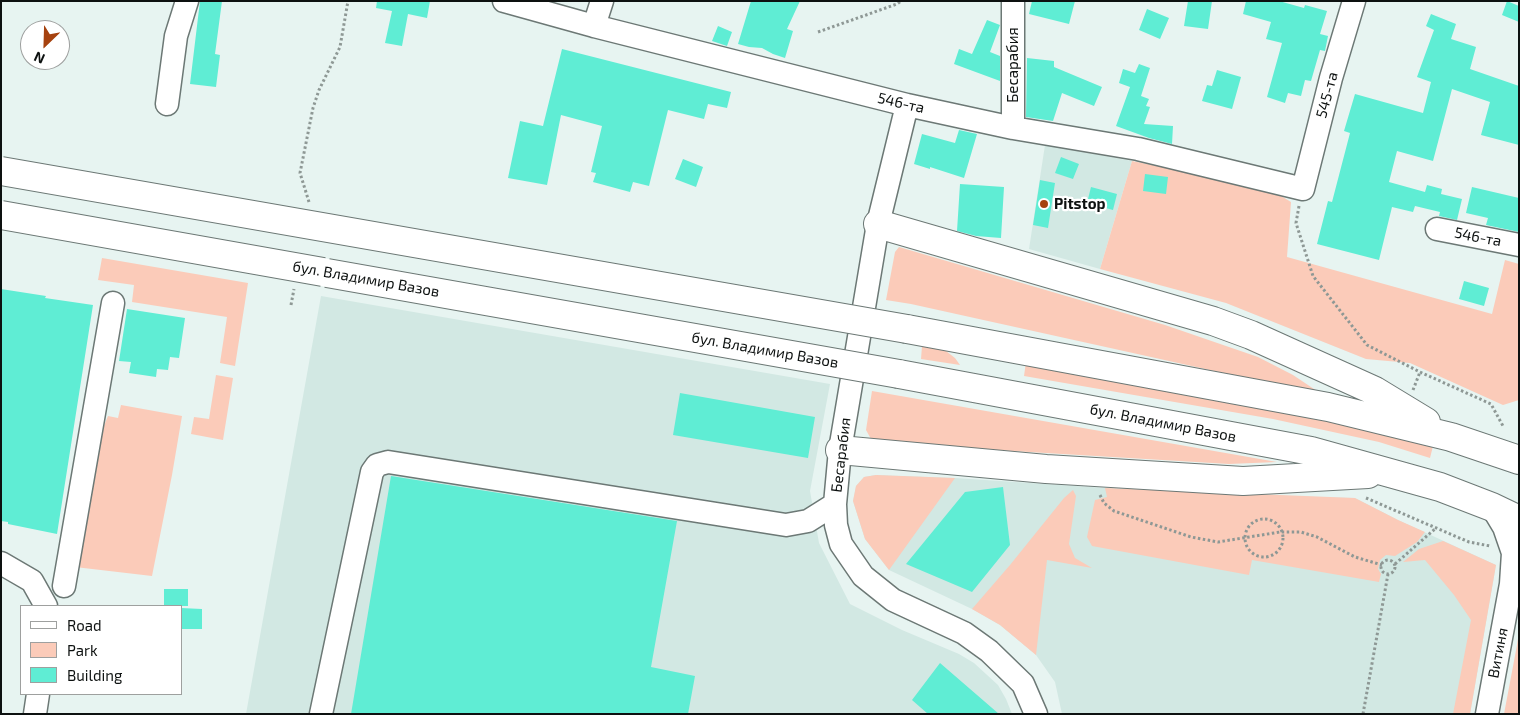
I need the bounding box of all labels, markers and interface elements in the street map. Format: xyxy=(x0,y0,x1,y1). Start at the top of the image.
north arrow xyxy=(20,20,70,70)
street label: Бесарабия xyxy=(1004,27,1022,103)
text: N xyxy=(31,48,47,68)
street label: 545-та xyxy=(1312,70,1342,120)
street label: 546-та xyxy=(876,89,926,117)
place label: Pitstop xyxy=(1054,195,1106,213)
marker: Pitstop xyxy=(1038,198,1050,210)
street label: 546-та xyxy=(1453,224,1503,250)
street label: бул. Владимир Вазов xyxy=(291,257,441,301)
street label: бул. Владимир Вазов xyxy=(690,328,840,372)
street label: бул. Владимир Вазов xyxy=(1088,400,1238,446)
street label: Бесарабия xyxy=(827,417,855,493)
legend xyxy=(20,605,182,695)
text: Road xyxy=(67,616,102,634)
street label: Витиня xyxy=(1484,626,1512,680)
text: Park xyxy=(67,641,98,659)
text: Building xyxy=(67,666,122,684)

